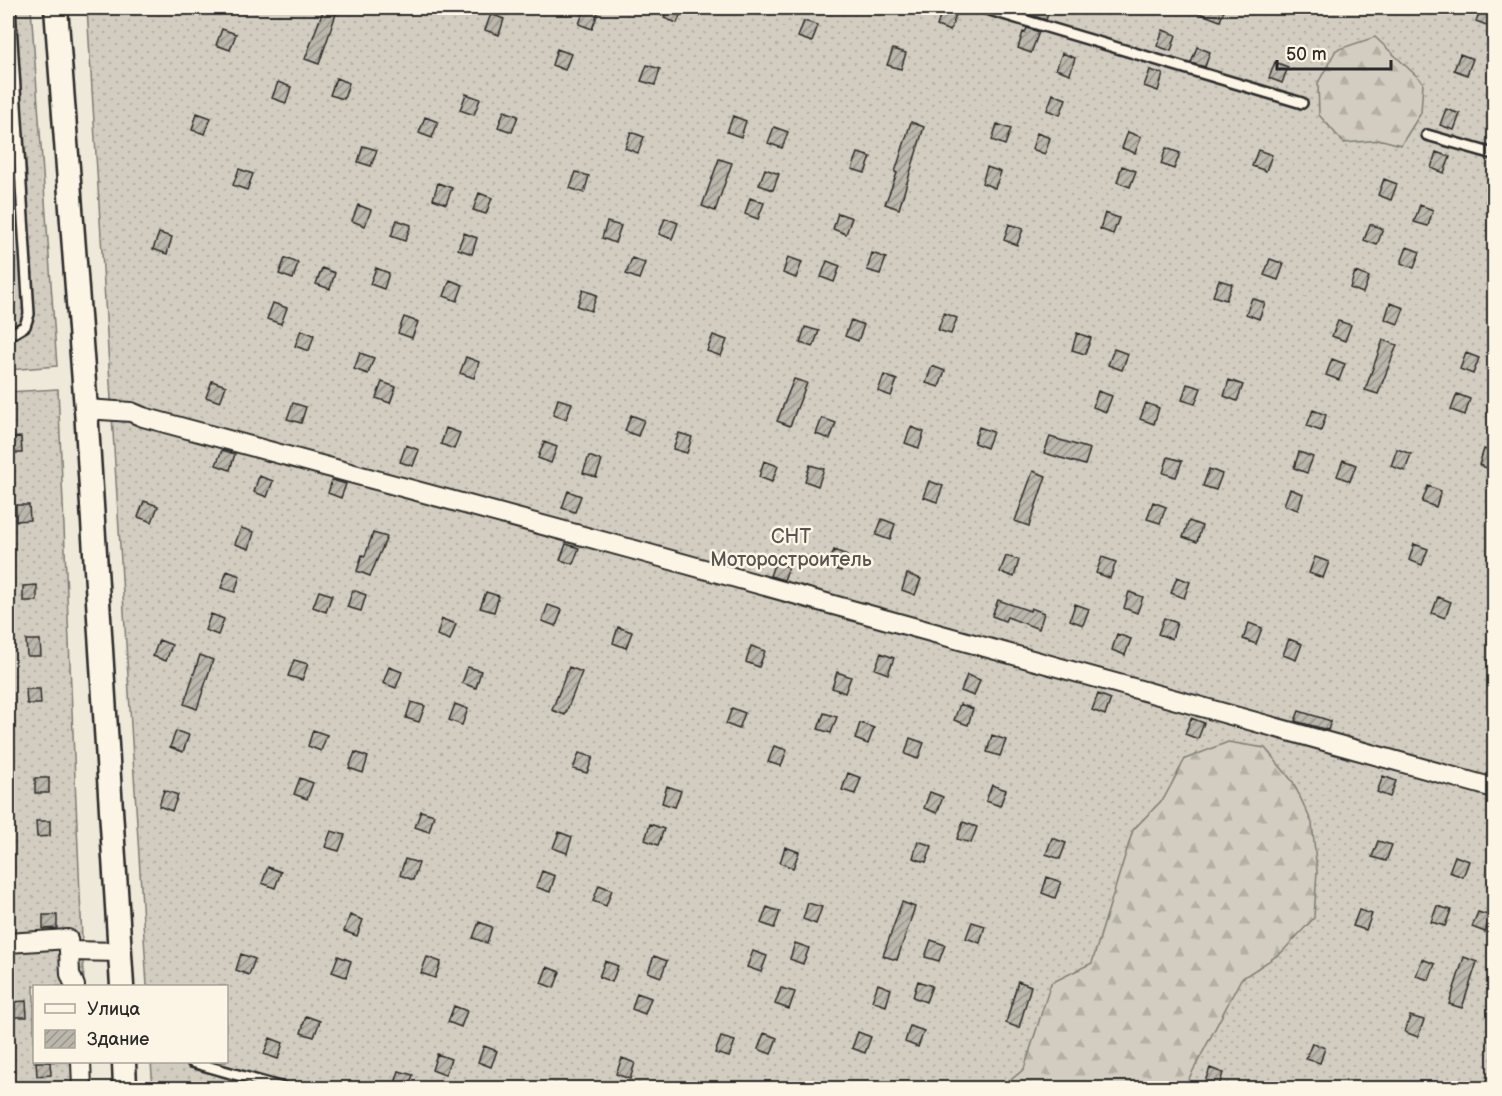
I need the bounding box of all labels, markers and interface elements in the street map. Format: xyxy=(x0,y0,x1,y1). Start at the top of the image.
scale bar xyxy=(1277,33,1391,71)
text: 50 m xyxy=(1286,44,1327,65)
park label: СНТ Моторостроитель xyxy=(710,525,872,572)
legend xyxy=(33,985,228,1063)
text: Улица xyxy=(87,999,141,1020)
text: Здание xyxy=(87,1029,149,1050)

